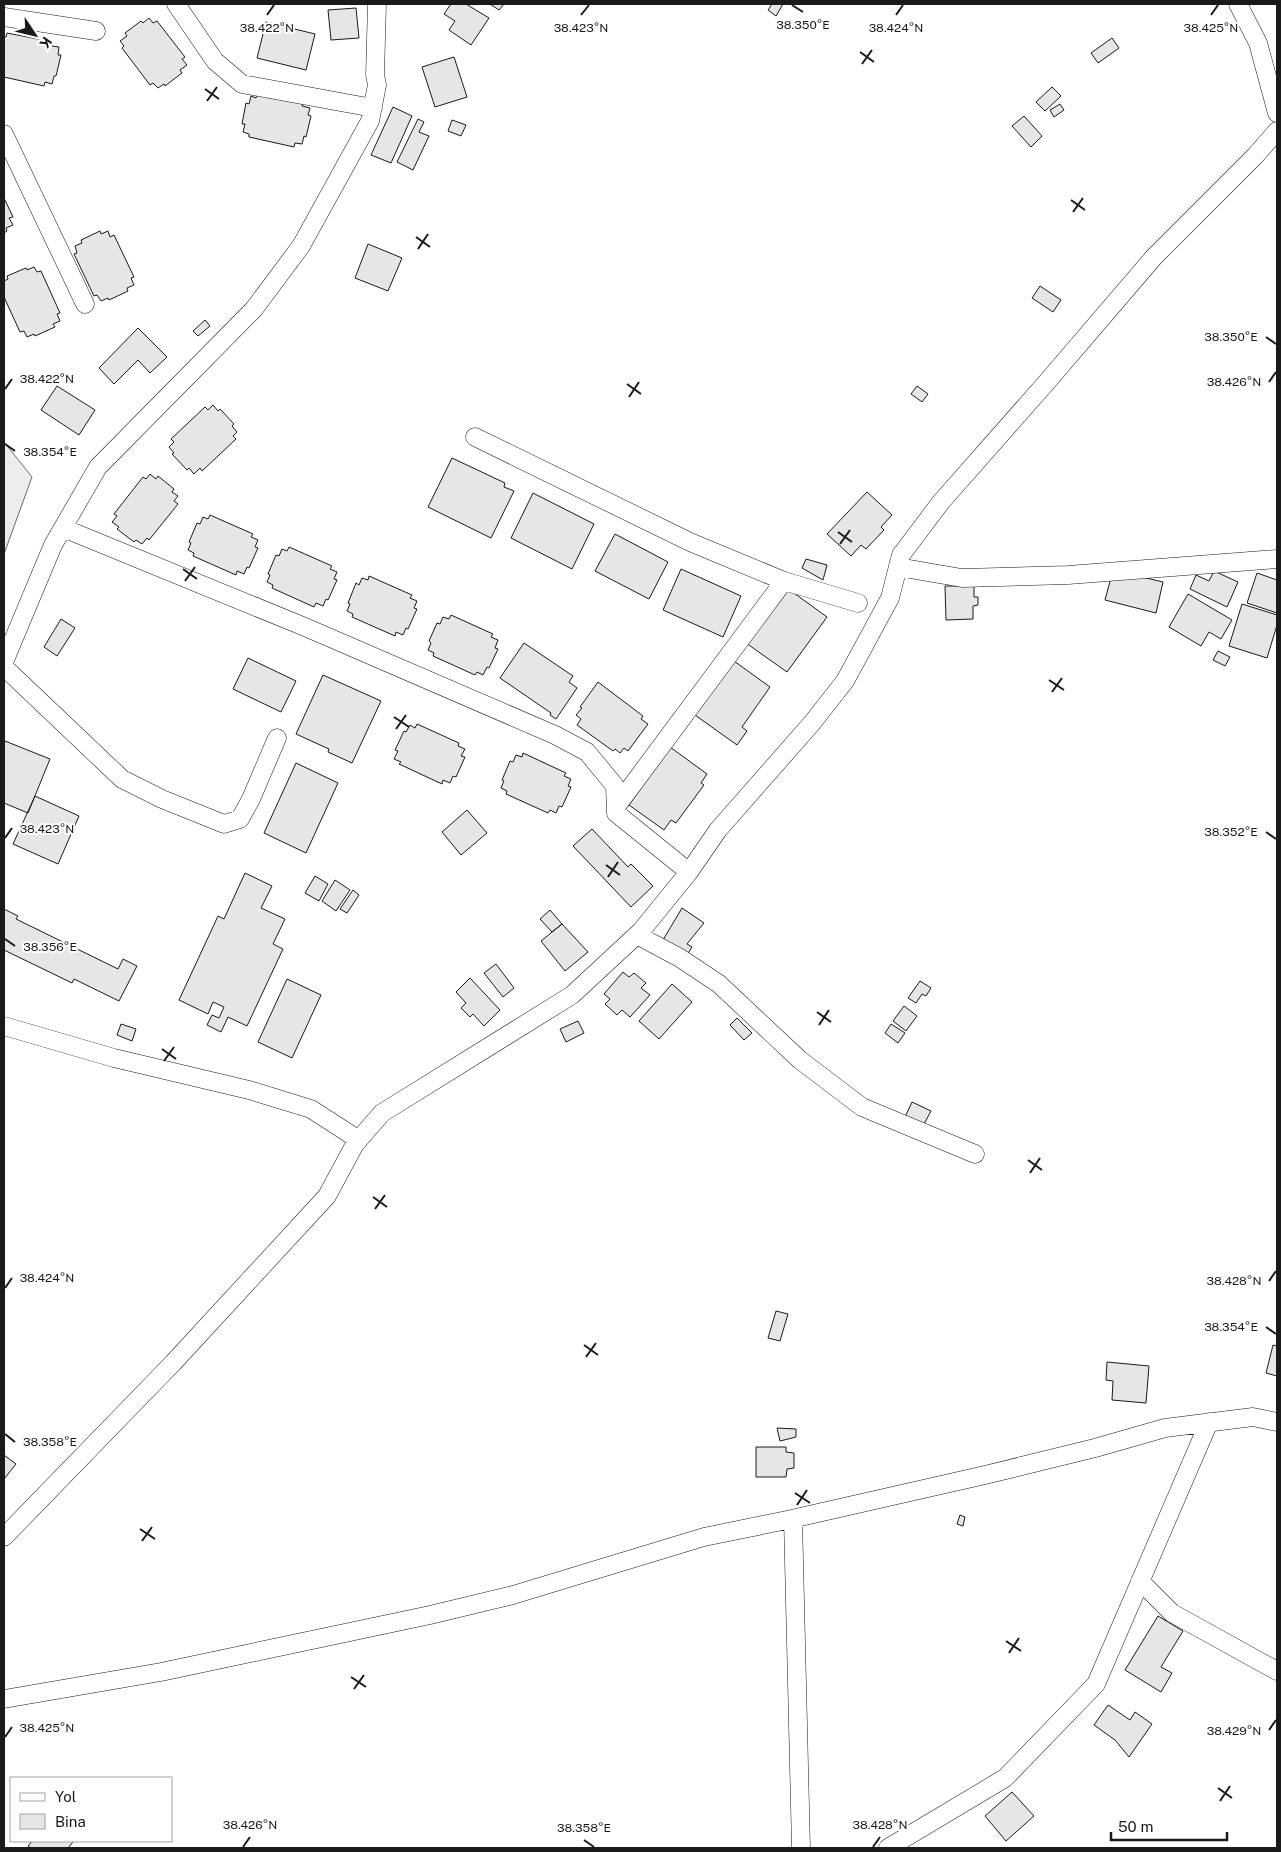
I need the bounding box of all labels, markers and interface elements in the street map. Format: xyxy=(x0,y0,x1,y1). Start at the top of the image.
north arrow xyxy=(10,10,60,60)
text: 38.350°E xyxy=(776,18,830,32)
text: 38.422°N xyxy=(240,21,294,35)
text: 38.423°N xyxy=(554,21,608,35)
text: 38.424°N xyxy=(869,21,923,35)
text: 38.425°N xyxy=(1184,21,1238,35)
text: K xyxy=(36,34,55,51)
text: 38.350°E xyxy=(1204,330,1258,344)
text: 38.422°N xyxy=(20,372,74,386)
text: 38.426°N xyxy=(1207,375,1261,389)
text: 38.354°E xyxy=(23,445,77,459)
text: 38.423°N xyxy=(20,822,74,836)
text: 38.352°E xyxy=(1204,825,1258,839)
text: 38.356°E xyxy=(23,940,77,954)
text: 38.424°N xyxy=(20,1271,74,1285)
text: 38.428°N xyxy=(1207,1274,1261,1288)
text: 38.354°E xyxy=(1204,1320,1258,1334)
text: 38.358°E xyxy=(23,1435,77,1449)
text: 38.425°N xyxy=(20,1721,74,1735)
text: 38.429°N xyxy=(1207,1724,1261,1738)
legend xyxy=(10,1777,172,1842)
text: Yol xyxy=(55,1788,76,1805)
scale bar xyxy=(1111,1810,1227,1842)
text: Bina xyxy=(55,1813,86,1830)
text: 38.426°N xyxy=(223,1818,277,1832)
text: 38.428°N xyxy=(853,1818,907,1832)
text: 50 m xyxy=(1118,1818,1153,1835)
text: 38.358°E xyxy=(557,1821,611,1835)

